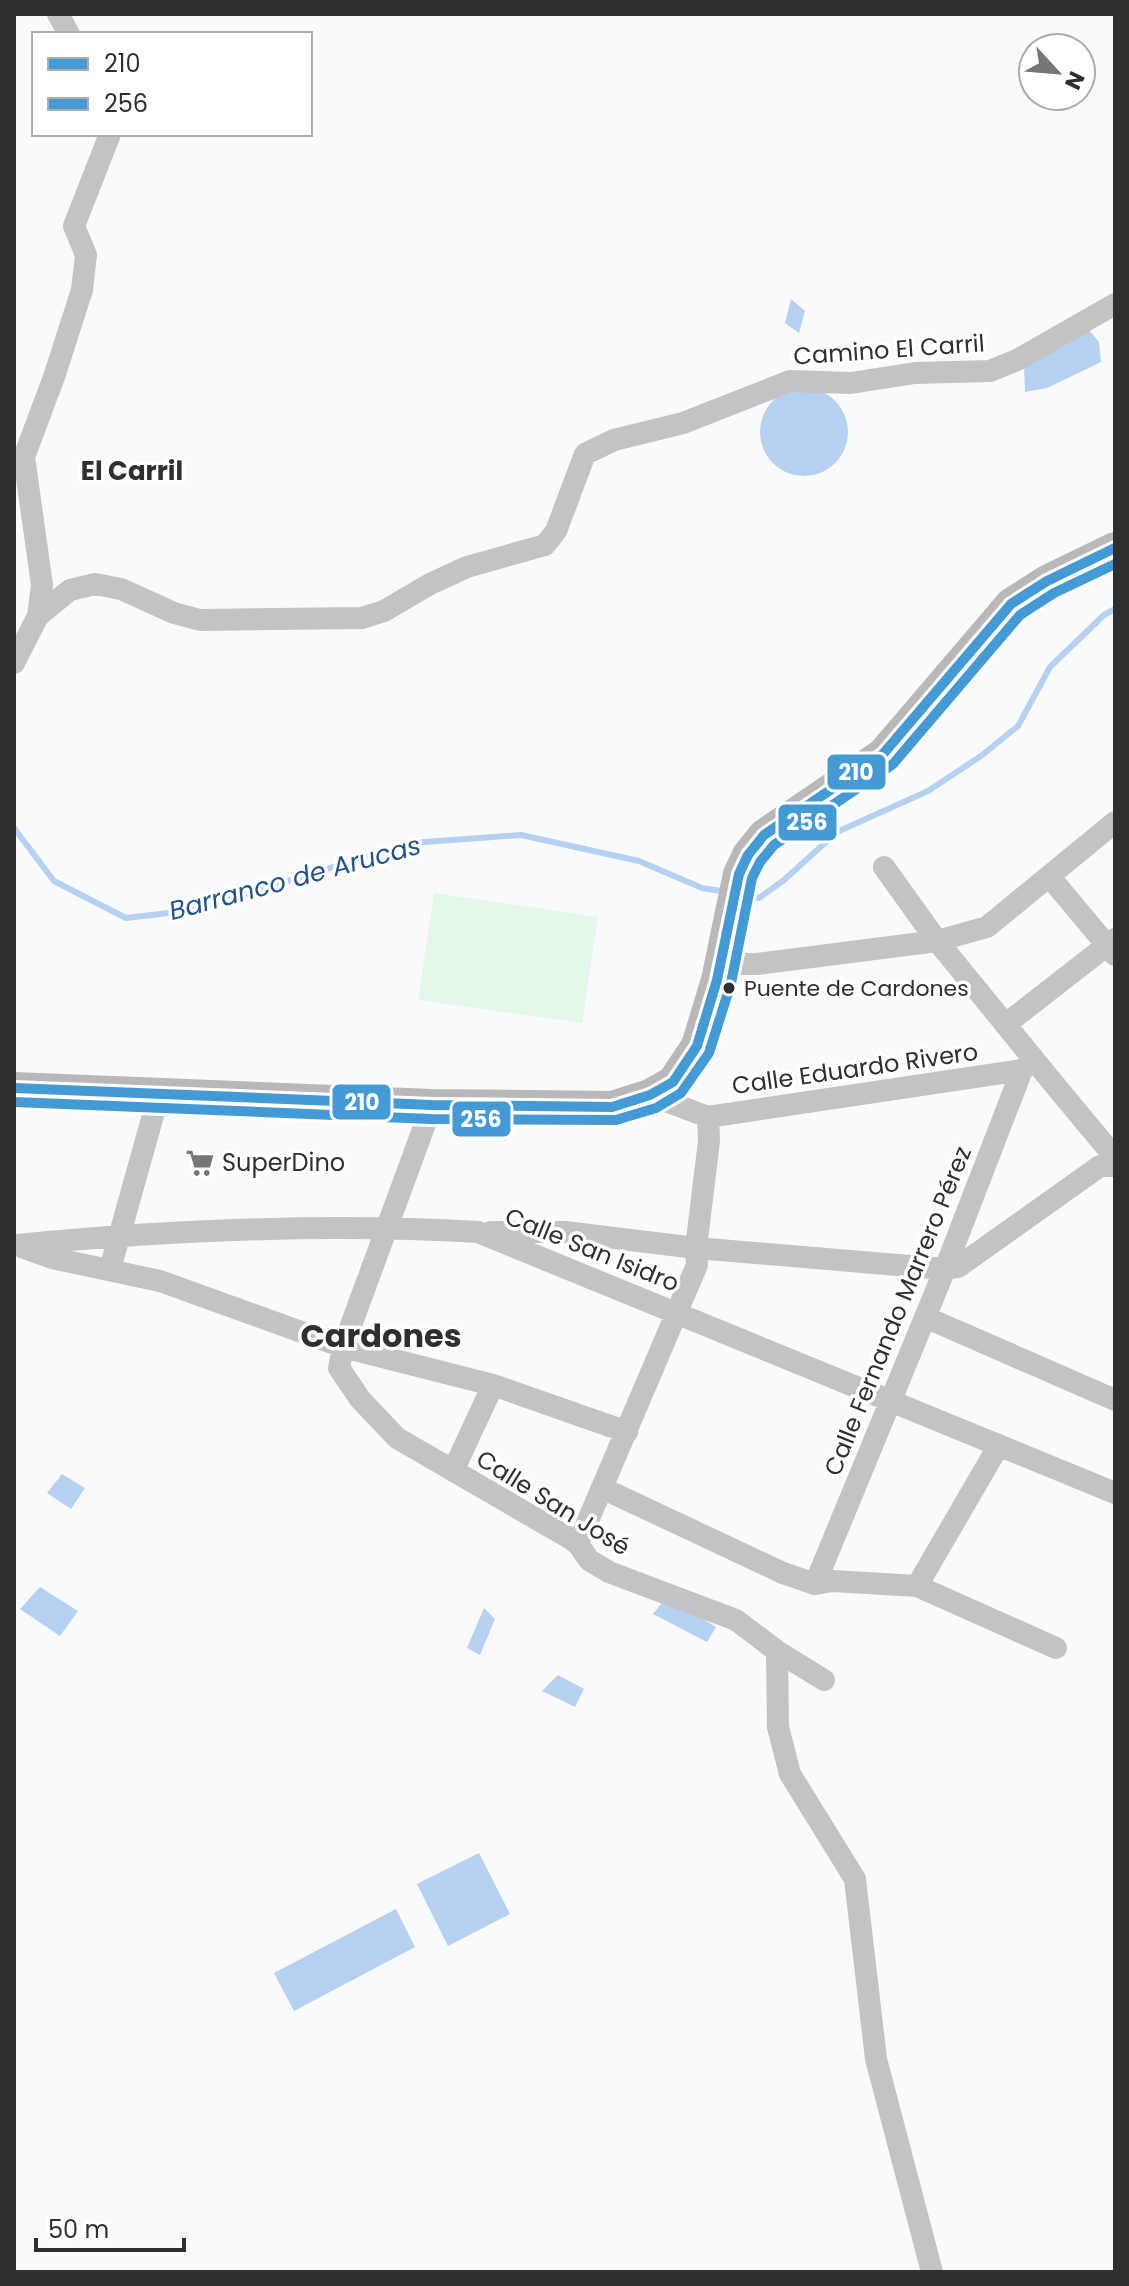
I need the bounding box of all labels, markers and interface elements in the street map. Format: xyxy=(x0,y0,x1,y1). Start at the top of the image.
legend xyxy=(32,32,312,136)
north arrow xyxy=(1017,32,1097,112)
text: 210 xyxy=(104,47,141,80)
text: N xyxy=(1057,66,1092,95)
text: 256 xyxy=(104,87,148,120)
street label: Camino El Carril xyxy=(792,326,986,373)
district label: El Carril xyxy=(81,453,183,489)
line badge: 210 xyxy=(826,753,887,791)
text: 210 xyxy=(838,757,874,788)
line badge: 256 xyxy=(777,803,838,842)
text: 256 xyxy=(787,807,827,838)
water label: Barranco de Arucas xyxy=(165,827,425,929)
place label: Puente de Cardones xyxy=(744,973,969,1004)
marker: Puente de Cardones xyxy=(721,980,737,996)
street label: Calle Eduardo Rivero xyxy=(730,1035,980,1102)
line badge: 210 xyxy=(331,1083,392,1121)
text: 210 xyxy=(344,1087,380,1118)
line badge: 256 xyxy=(451,1100,512,1138)
text: 256 xyxy=(461,1104,501,1135)
street label: Calle Fernando Marrero Pérez xyxy=(816,1141,979,1480)
place label: SuperDino xyxy=(222,1146,345,1179)
supermarket icon: SuperDino xyxy=(185,1148,215,1178)
street label: Calle San Isidro xyxy=(500,1200,684,1299)
district label: Cardones xyxy=(300,1313,462,1358)
street label: Calle San José xyxy=(470,1442,636,1563)
scale bar xyxy=(36,2202,184,2252)
text: 50 m xyxy=(48,2213,109,2246)

